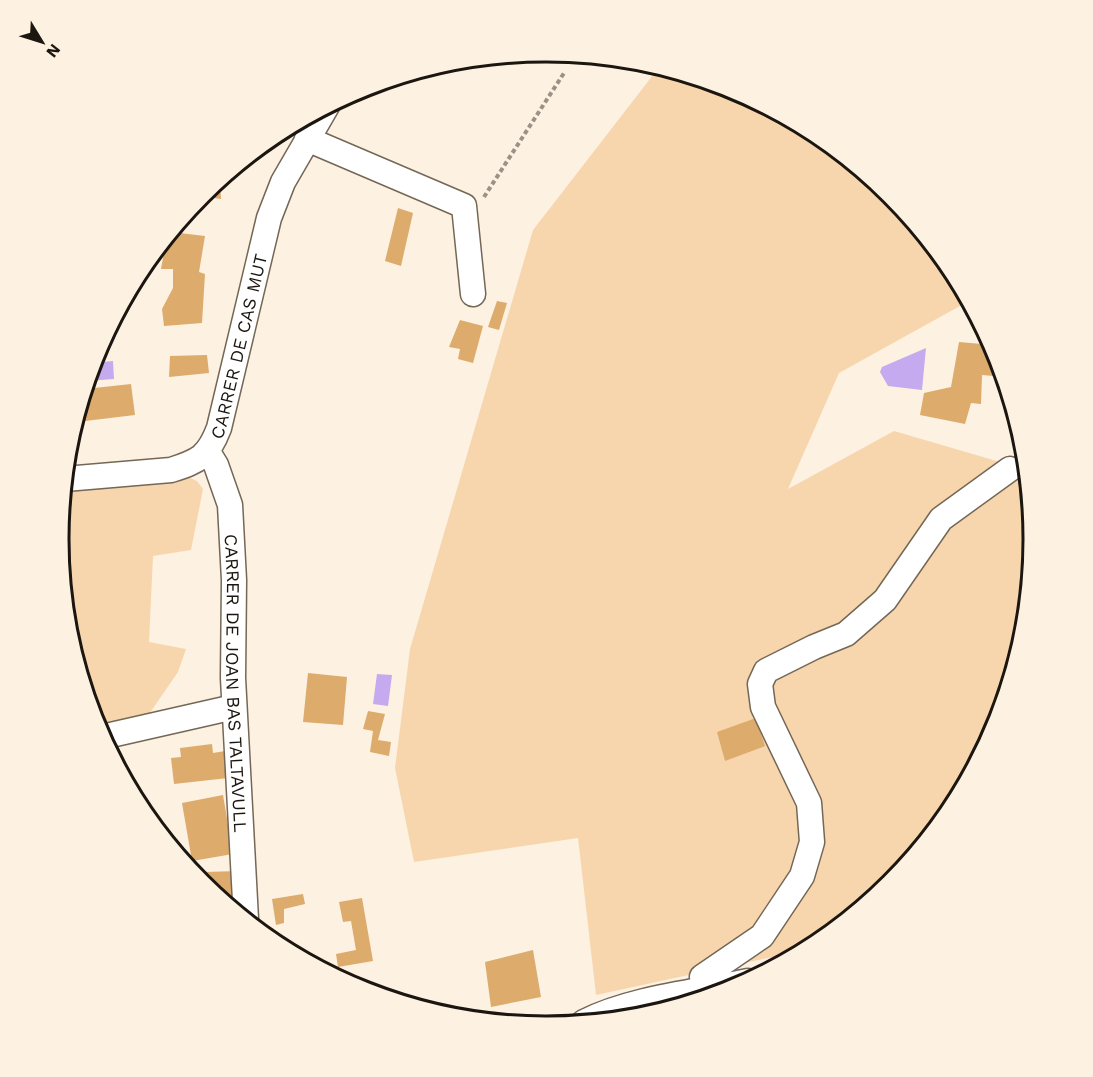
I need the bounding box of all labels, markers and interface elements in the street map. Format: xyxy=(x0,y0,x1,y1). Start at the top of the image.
north arrow xyxy=(12,12,72,72)
text: N xyxy=(42,40,65,61)
street label: CARRER DE CAS MUT xyxy=(205,251,271,442)
street label: CARRER DE JOAN BAS TALTAVULL xyxy=(221,533,252,833)

